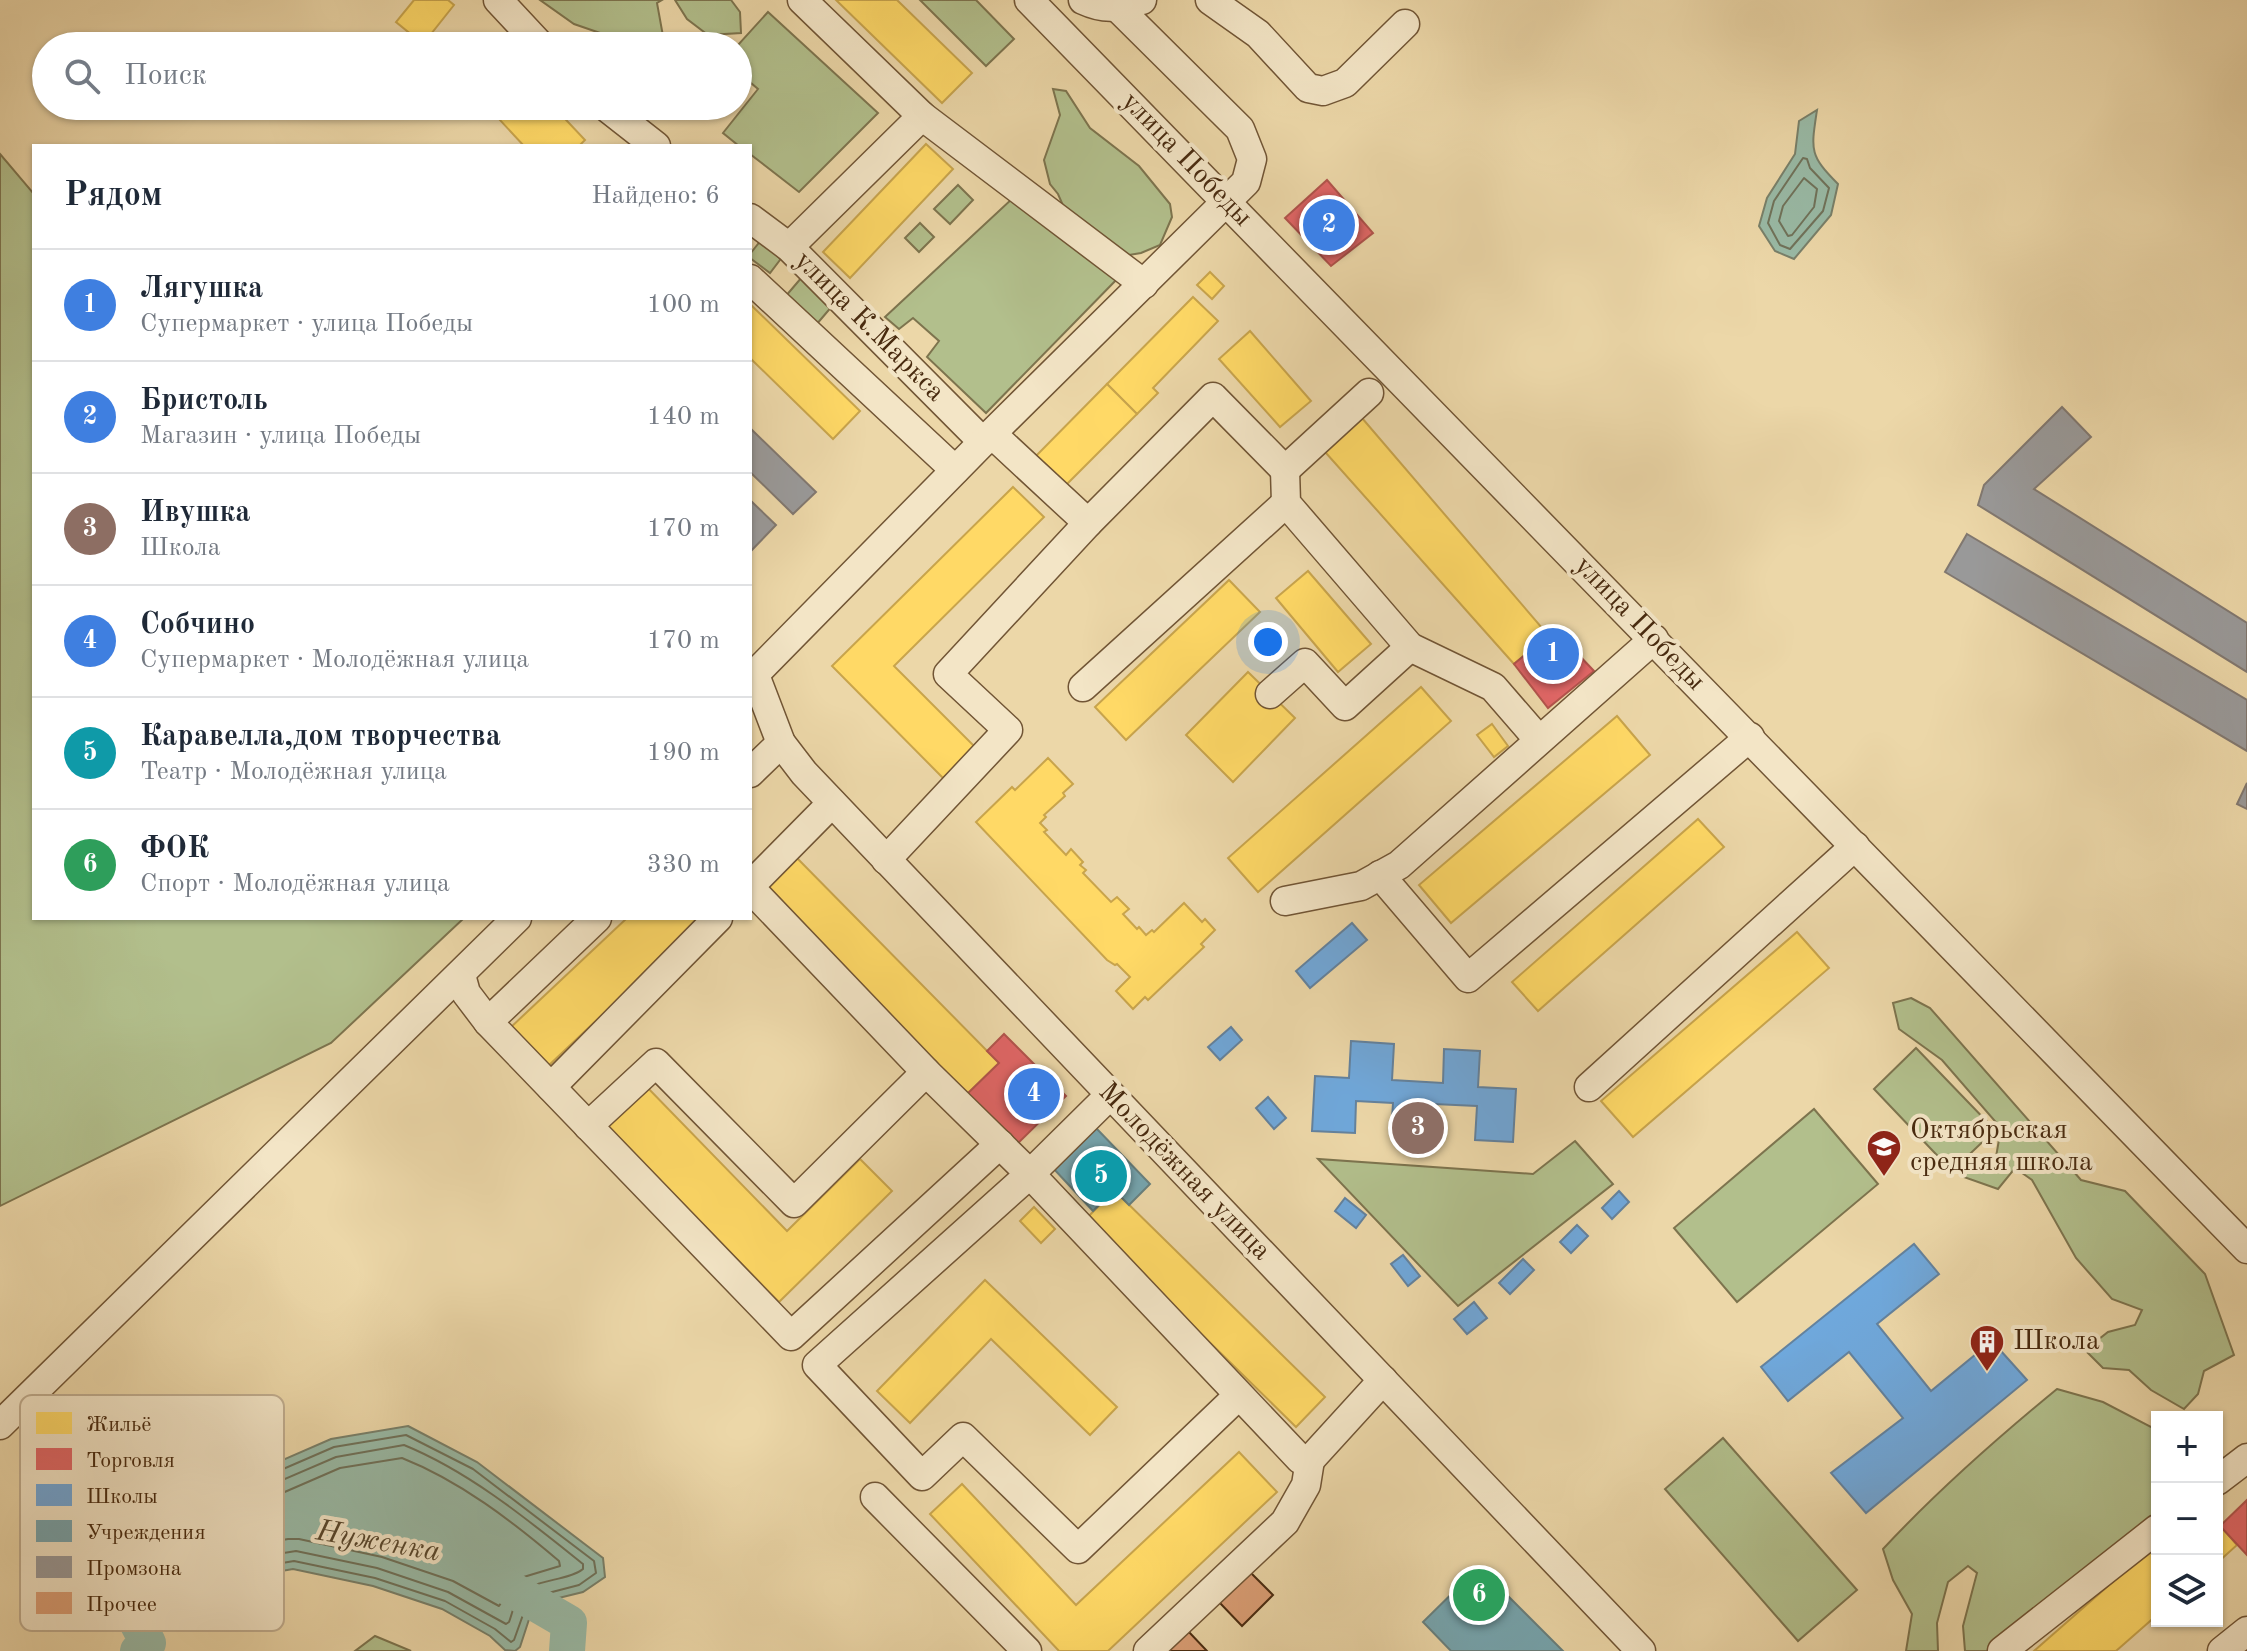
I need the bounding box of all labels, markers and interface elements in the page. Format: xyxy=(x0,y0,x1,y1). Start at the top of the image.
search box xyxy=(32,32,752,120)
icon: search xyxy=(60,54,104,98)
text: Поиск xyxy=(124,61,207,91)
street label: улица Победы xyxy=(1115,88,1257,232)
text: Рядом xyxy=(64,179,163,213)
text: Найдено: 6 xyxy=(591,183,720,209)
pin: 2 xyxy=(1303,195,1355,255)
street label: улица К.Маркса xyxy=(789,247,950,408)
text: Лягушка xyxy=(140,274,263,304)
text: 1 xyxy=(82,292,98,318)
text: 100 m xyxy=(647,292,720,318)
text: Супермаркет · улица Победы xyxy=(140,311,473,337)
text: Бристоль xyxy=(140,386,268,416)
text: 2 xyxy=(82,404,98,430)
text: 140 m xyxy=(647,404,720,430)
text: Магазин · улица Победы xyxy=(140,423,421,449)
text: Ивушка xyxy=(140,498,250,528)
text: 3 xyxy=(82,516,98,542)
text: 170 m xyxy=(647,516,720,542)
text: Школа xyxy=(140,535,221,561)
street label: улица Победы xyxy=(1568,552,1710,696)
text: Собчино xyxy=(140,610,255,640)
your location xyxy=(1248,622,1288,662)
pin: 1 xyxy=(1527,624,1579,684)
text: 4 xyxy=(82,628,98,654)
text: 170 m xyxy=(647,628,720,654)
text: Супермаркет · Молодёжная улица xyxy=(140,647,529,673)
text: Каравелла,дом творчества xyxy=(140,722,501,752)
text: 5 xyxy=(82,740,98,766)
text: 190 m xyxy=(647,740,720,766)
text: Театр · Молодёжная улица xyxy=(140,759,447,785)
text: ФОК xyxy=(140,834,209,864)
text: 6 xyxy=(82,852,98,878)
text: 330 m xyxy=(647,852,720,878)
text: Спорт · Молодёжная улица xyxy=(140,871,450,897)
pin: 4 xyxy=(1008,1064,1060,1124)
street label: Молодёжная улица xyxy=(1092,1078,1276,1266)
pin: 3 xyxy=(1392,1098,1444,1158)
place label: Октябрьская средняя школа xyxy=(1910,1117,2093,1177)
school or university icon: Октябрьская средняя школа xyxy=(1865,1128,1903,1178)
pin: 5 xyxy=(1075,1146,1127,1206)
building icon: Школа xyxy=(1968,1323,2006,1373)
place label: Школа xyxy=(2013,1328,2100,1356)
legend xyxy=(20,1395,284,1631)
map controls xyxy=(2151,1411,2223,1627)
button: + xyxy=(2151,1411,2223,1483)
text: Жильё xyxy=(86,1414,151,1436)
text: Торговля xyxy=(86,1450,175,1472)
button: − xyxy=(2151,1483,2223,1555)
text: Школы xyxy=(86,1486,158,1508)
water label: Нуженка xyxy=(313,1516,443,1568)
text: Учреждения xyxy=(86,1522,206,1544)
button: layers xyxy=(2151,1555,2223,1627)
text: Промзона xyxy=(86,1558,182,1580)
pin: 6 xyxy=(1453,1565,1505,1625)
text: Прочее xyxy=(86,1594,157,1616)

